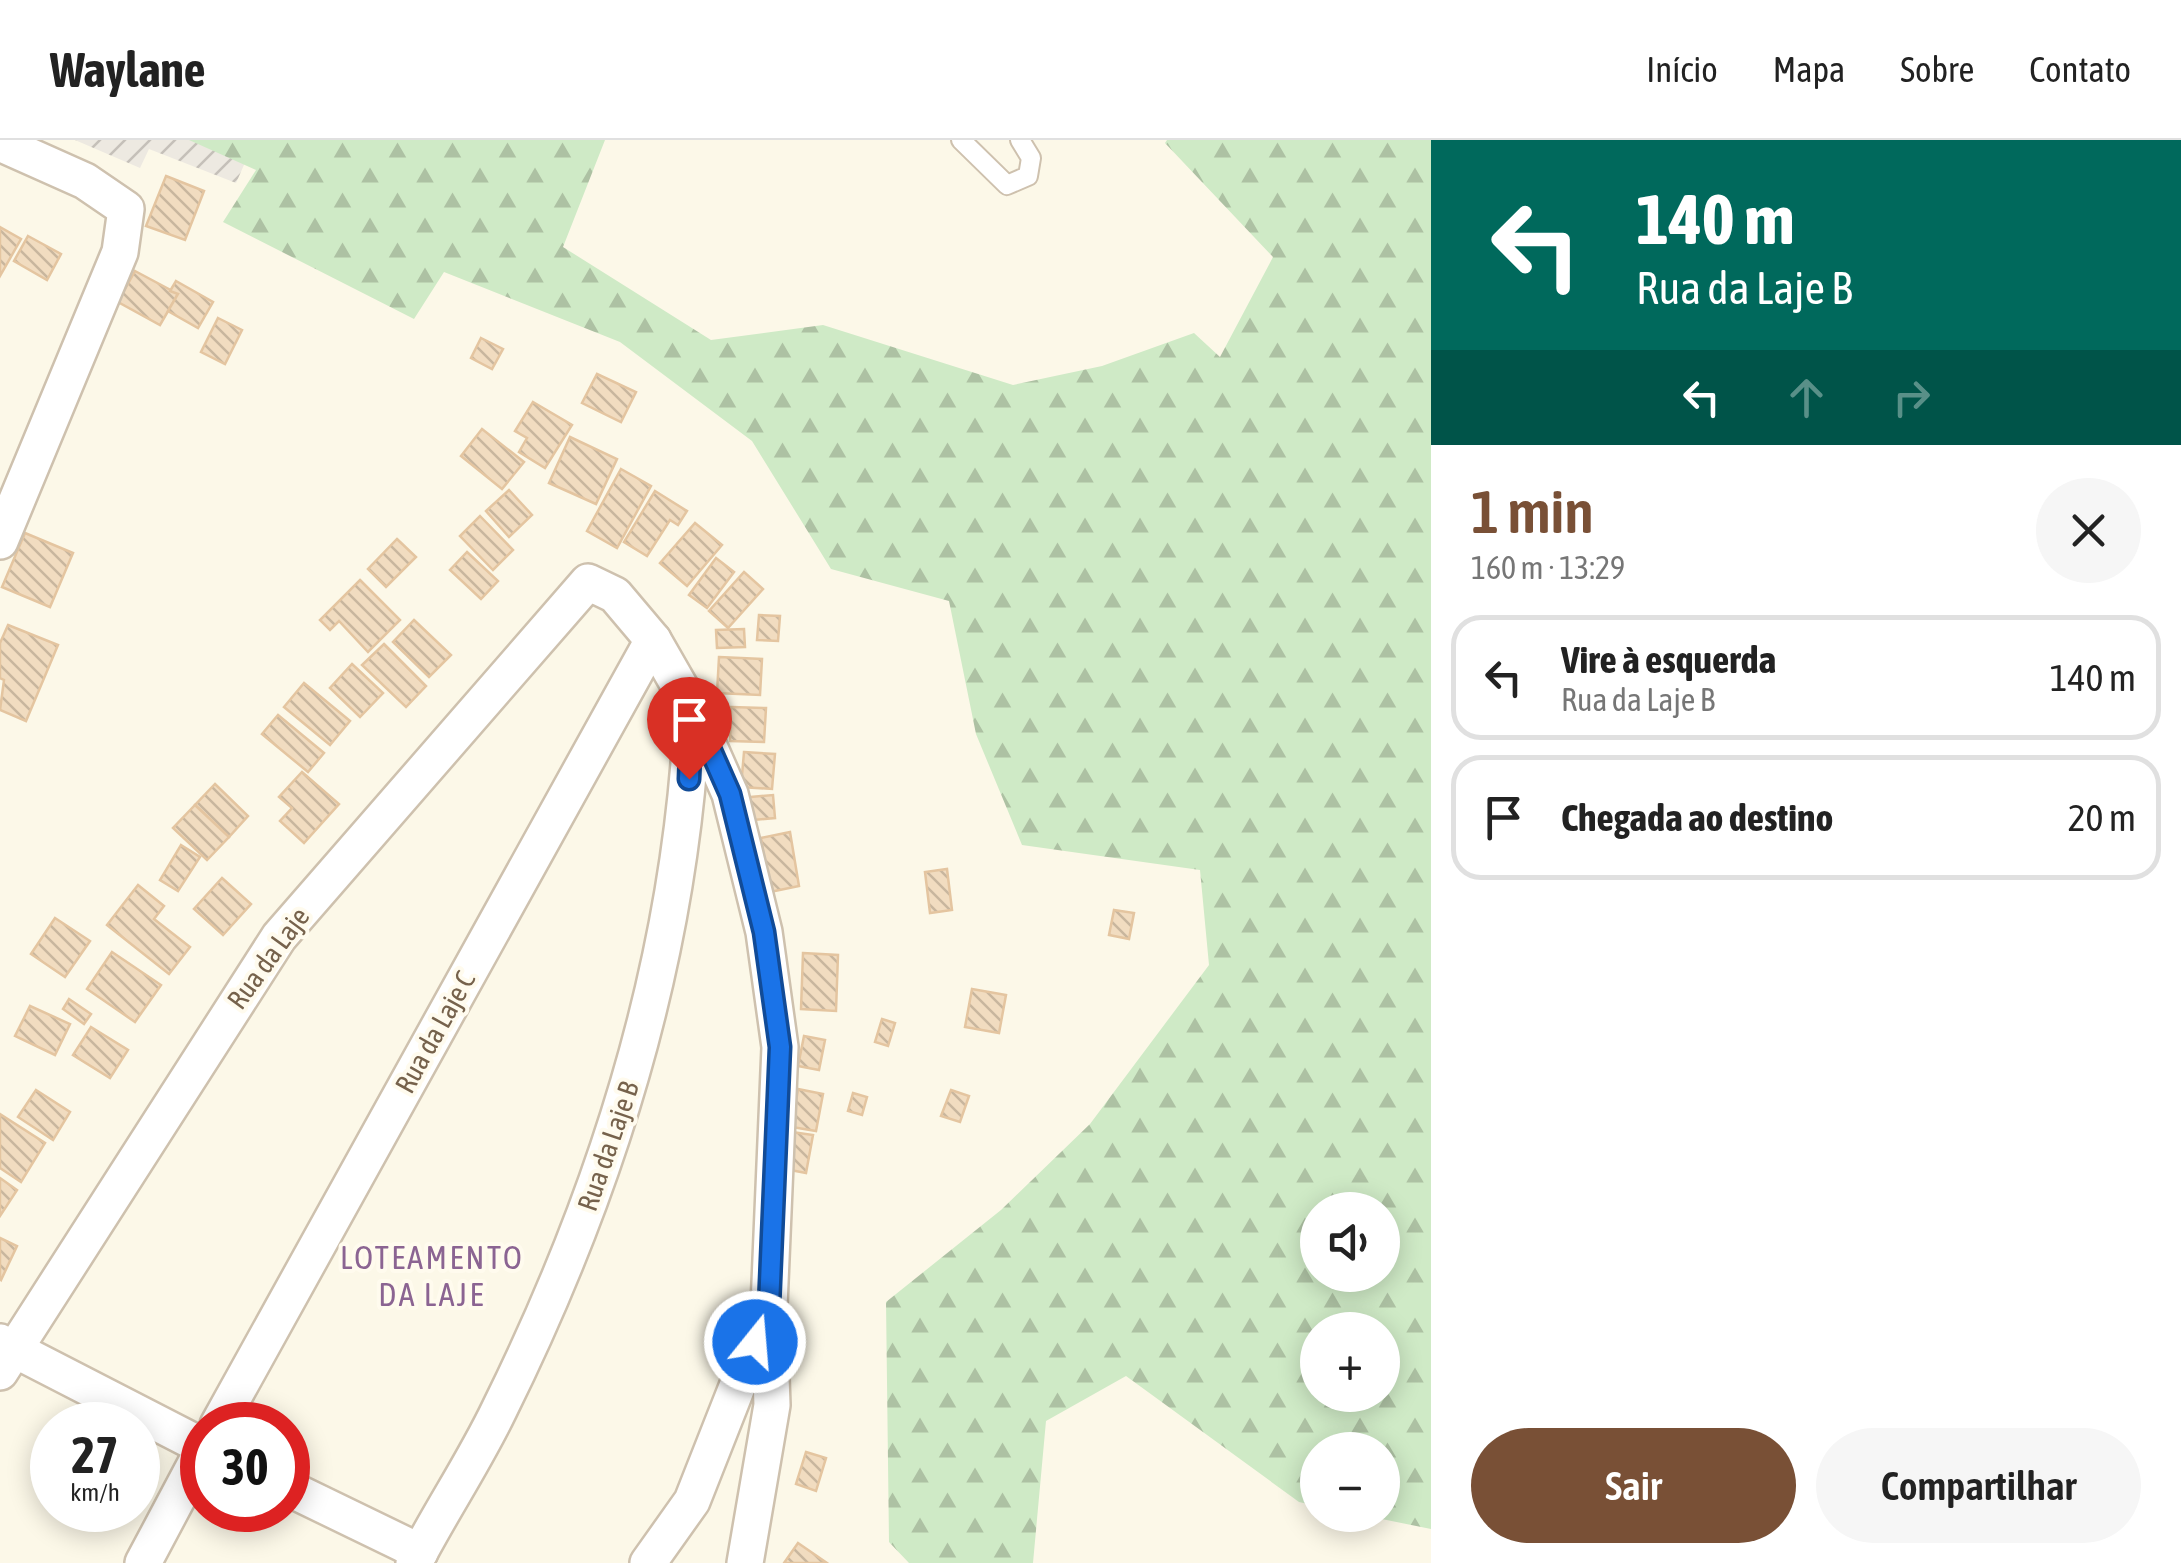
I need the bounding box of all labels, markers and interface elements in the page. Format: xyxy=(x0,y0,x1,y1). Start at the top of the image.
text: Waylane xyxy=(50,42,206,97)
text: Início xyxy=(1646,49,1718,89)
text: Mapa xyxy=(1773,49,1845,89)
text: Sobre xyxy=(1900,49,1974,89)
text: Contato xyxy=(2029,49,2131,89)
text: 140 m xyxy=(1636,179,1795,259)
icon: left xyxy=(1471,180,1601,310)
text: Rua da Laje B xyxy=(1636,262,1852,314)
icon: left xyxy=(1674,370,1729,425)
icon: ahead xyxy=(1779,370,1834,425)
icon: right xyxy=(1884,370,1939,425)
text: 1 min xyxy=(1471,477,1594,546)
button: close xyxy=(2036,478,2141,583)
text: 160 m · 13:29 xyxy=(1471,549,1625,586)
text: Vire à esquerda xyxy=(1561,638,1776,681)
icon: left xyxy=(1476,650,1531,705)
text: 140 m xyxy=(2050,656,2136,699)
pin xyxy=(647,677,732,780)
text: Rua da Laje B xyxy=(1561,681,1715,718)
icon: arrive xyxy=(662,692,717,747)
icon: arrive xyxy=(1476,790,1531,845)
text: Chegada ao destino xyxy=(1561,796,1833,839)
text: 20 m xyxy=(2068,796,2136,839)
street label: Rua da Laje xyxy=(221,901,315,1015)
street label: Rua da Laje C xyxy=(389,965,482,1098)
street label: Rua da Laje B xyxy=(571,1077,645,1215)
map controls xyxy=(1300,1192,1400,1532)
button: sound xyxy=(1300,1192,1400,1292)
district label: LOTEAMENTO DA LAJE xyxy=(340,1239,524,1313)
position arrow xyxy=(703,1290,807,1394)
button: + xyxy=(1300,1312,1400,1412)
speed limit sign: 30 xyxy=(180,1402,310,1532)
text: 27 xyxy=(71,1426,118,1484)
button: Sair xyxy=(1471,1428,1796,1543)
button: Compartilhar xyxy=(1816,1428,2141,1543)
button: − xyxy=(1300,1432,1400,1532)
text: km/h xyxy=(70,1478,120,1506)

